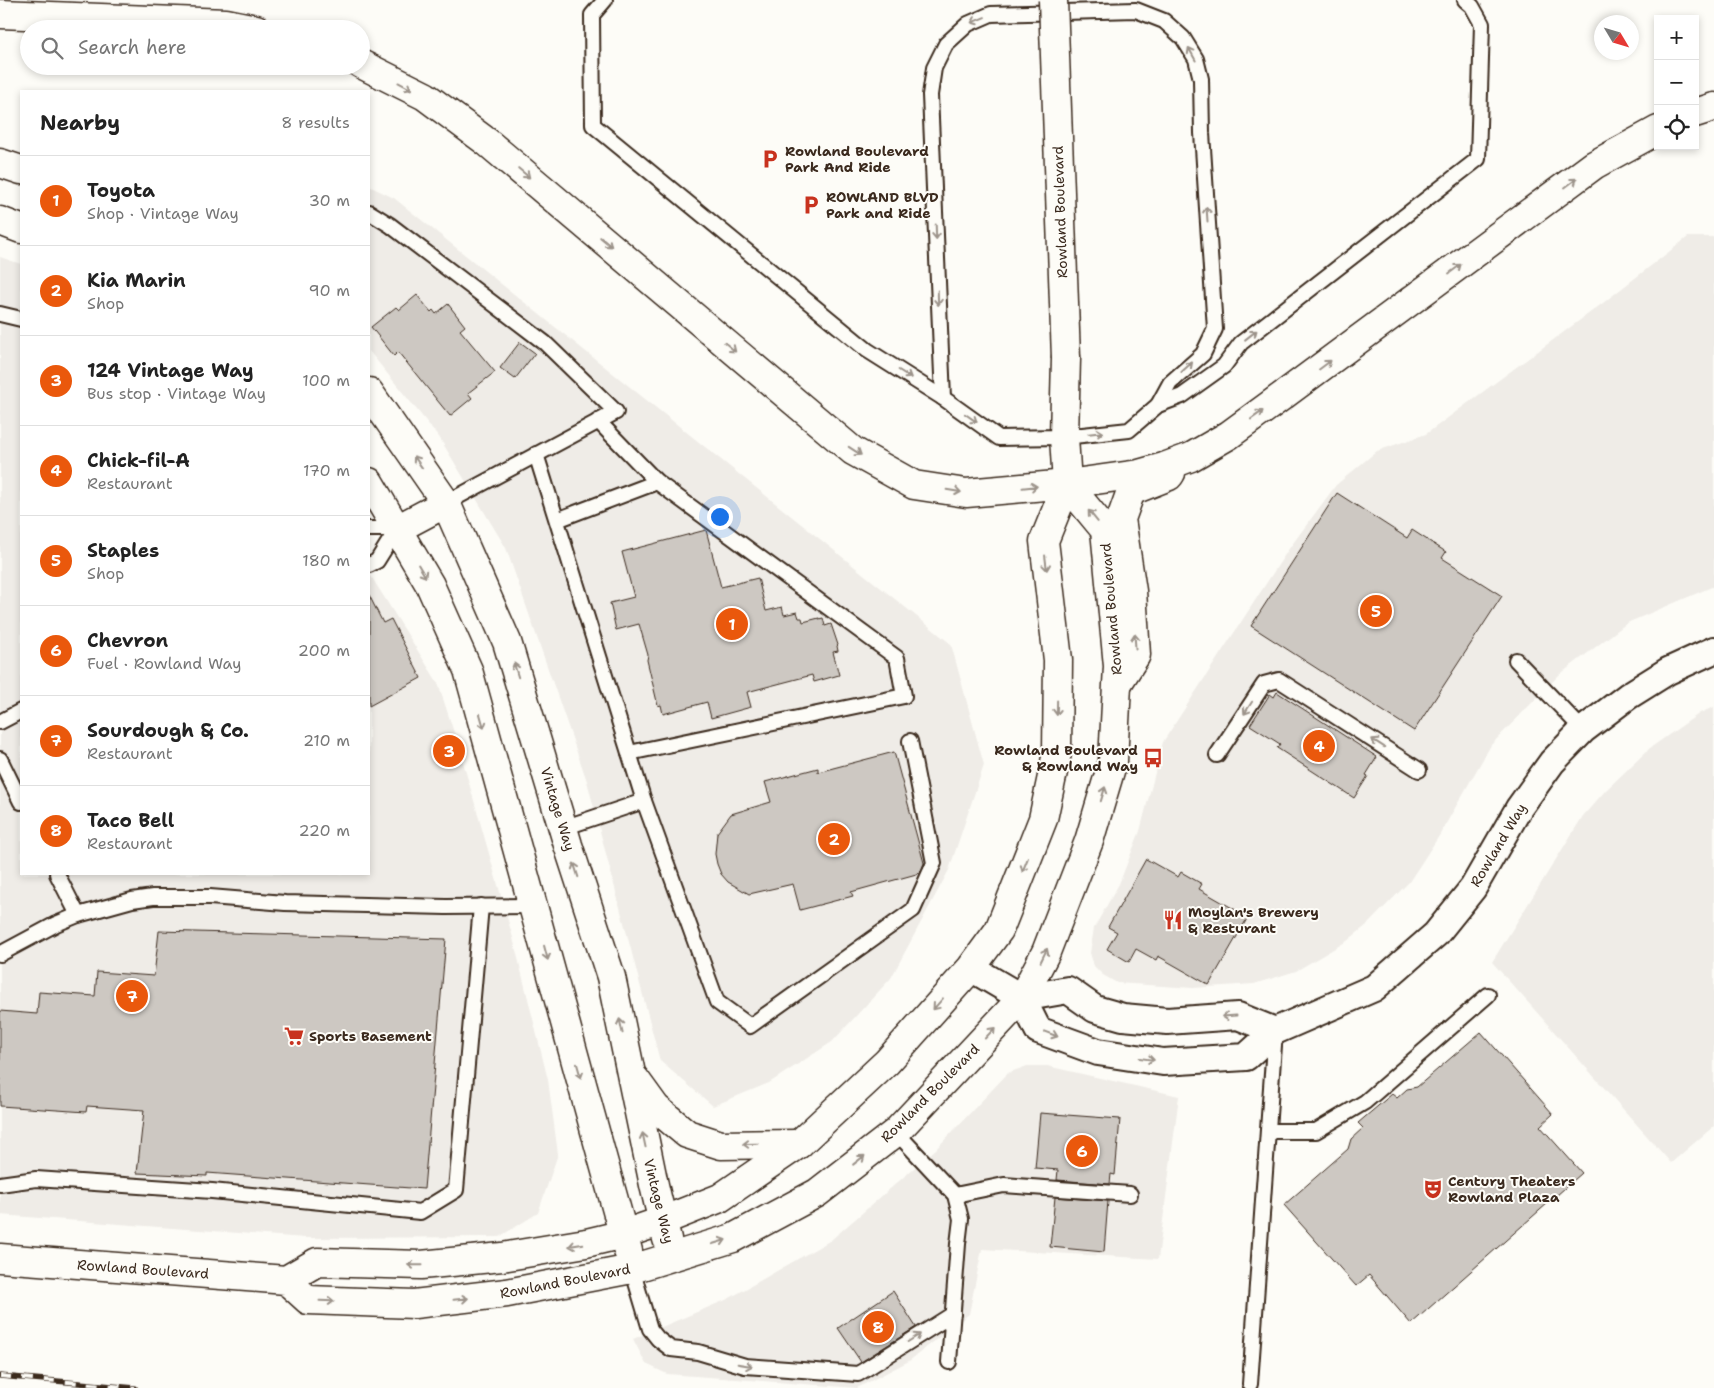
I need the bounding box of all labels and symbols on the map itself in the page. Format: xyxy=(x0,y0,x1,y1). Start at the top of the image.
north arrow xyxy=(1594,15,1639,60)
one-way arrow xyxy=(971,16,986,25)
one-way arrow xyxy=(1187,47,1196,62)
one-way arrow xyxy=(397,82,412,91)
place label: Rowland Boulevard Park And Ride xyxy=(785,142,929,176)
street label: Rowland Boulevard xyxy=(1049,145,1071,278)
parking icon: Rowland Boulevard Park And Ride xyxy=(759,148,781,170)
one-way arrow xyxy=(518,168,531,179)
one-way arrow xyxy=(1564,178,1578,188)
place label: ROWLAND BLVD Park and Ride xyxy=(826,188,939,222)
parking icon: ROWLAND BLVD Park and Ride xyxy=(800,194,822,216)
one-way arrow xyxy=(1203,207,1212,223)
one-way arrow xyxy=(931,223,940,239)
one-way arrow xyxy=(599,237,612,248)
one-way arrow xyxy=(1448,264,1462,274)
one-way arrow xyxy=(934,289,943,305)
one-way arrow xyxy=(1244,330,1258,340)
one-way arrow xyxy=(723,342,736,353)
one-way arrow xyxy=(1317,360,1331,371)
one-way arrow xyxy=(1181,361,1194,373)
one-way arrow xyxy=(897,369,911,379)
one-way arrow xyxy=(1250,410,1264,420)
one-way arrow xyxy=(963,413,977,423)
one-way arrow xyxy=(1088,428,1104,438)
one-way arrow xyxy=(847,447,861,457)
one-way arrow xyxy=(413,456,423,470)
one-way arrow xyxy=(1022,483,1038,492)
one-way arrow xyxy=(946,487,962,497)
your location xyxy=(707,504,733,530)
one-way arrow xyxy=(1087,510,1098,523)
street label: Rowland Boulevard xyxy=(1096,542,1126,676)
one-way arrow xyxy=(1042,555,1052,571)
one-way arrow xyxy=(417,564,427,578)
pin: 5 xyxy=(1360,592,1392,630)
pin: 1 xyxy=(716,605,748,643)
one-way arrow xyxy=(1131,634,1140,650)
one-way arrow xyxy=(510,663,520,679)
one-way arrow xyxy=(1053,700,1062,716)
one-way arrow xyxy=(1243,701,1253,715)
one-way arrow xyxy=(478,713,488,729)
pin: 4 xyxy=(1303,727,1335,765)
pin: 3 xyxy=(433,732,465,770)
one-way arrow xyxy=(1372,738,1386,748)
place label: Rowland Boulevard & Rowland Way xyxy=(994,741,1138,775)
bus stop icon: Rowland Boulevard & Rowland Way xyxy=(1142,747,1164,769)
street label: Vintage Way xyxy=(537,765,579,853)
one-way arrow xyxy=(1098,787,1108,803)
street label: Rowland Way xyxy=(1466,800,1530,890)
pin: 2 xyxy=(818,820,850,858)
one-way arrow xyxy=(1019,857,1028,872)
one-way arrow xyxy=(571,863,581,879)
place label: Moylan's Brewery & Resturant xyxy=(1188,903,1319,937)
restaurant icon: Moylan's Brewery & Resturant xyxy=(1162,909,1184,931)
one-way arrow xyxy=(542,944,551,960)
one-way arrow xyxy=(1040,948,1049,963)
pin: 7 xyxy=(116,977,148,1015)
one-way arrow xyxy=(932,997,944,1010)
one-way arrow xyxy=(1222,1012,1238,1021)
one-way arrow xyxy=(616,1019,625,1035)
supermarket icon: Sports Basement xyxy=(283,1025,305,1047)
place label: Sports Basement xyxy=(309,1027,432,1045)
one-way arrow xyxy=(984,1027,996,1040)
one-way arrow xyxy=(1043,1030,1058,1040)
street label: Rowland Boulevard xyxy=(877,1040,983,1146)
one-way arrow xyxy=(1138,1055,1154,1065)
one-way arrow xyxy=(575,1063,584,1079)
one-way arrow xyxy=(639,1132,649,1148)
pin: 6 xyxy=(1066,1132,1098,1170)
one-way arrow xyxy=(742,1139,758,1149)
one-way arrow xyxy=(852,1155,865,1166)
street label: Vintage Way xyxy=(640,1157,678,1245)
place label: Century Theaters Rowland Plaza xyxy=(1448,1172,1575,1206)
theatre icon: Century Theaters Rowland Plaza xyxy=(1422,1178,1444,1200)
one-way arrow xyxy=(711,1237,727,1247)
one-way arrow xyxy=(568,1240,584,1250)
street label: Rowland Boulevard xyxy=(76,1255,210,1283)
one-way arrow xyxy=(407,1260,423,1269)
street label: Rowland Boulevard xyxy=(498,1260,632,1302)
one-way arrow xyxy=(452,1294,468,1304)
one-way arrow xyxy=(319,1296,335,1305)
pin: 8 xyxy=(862,1308,894,1346)
one-way arrow xyxy=(907,1333,921,1343)
one-way arrow xyxy=(736,1360,752,1370)

